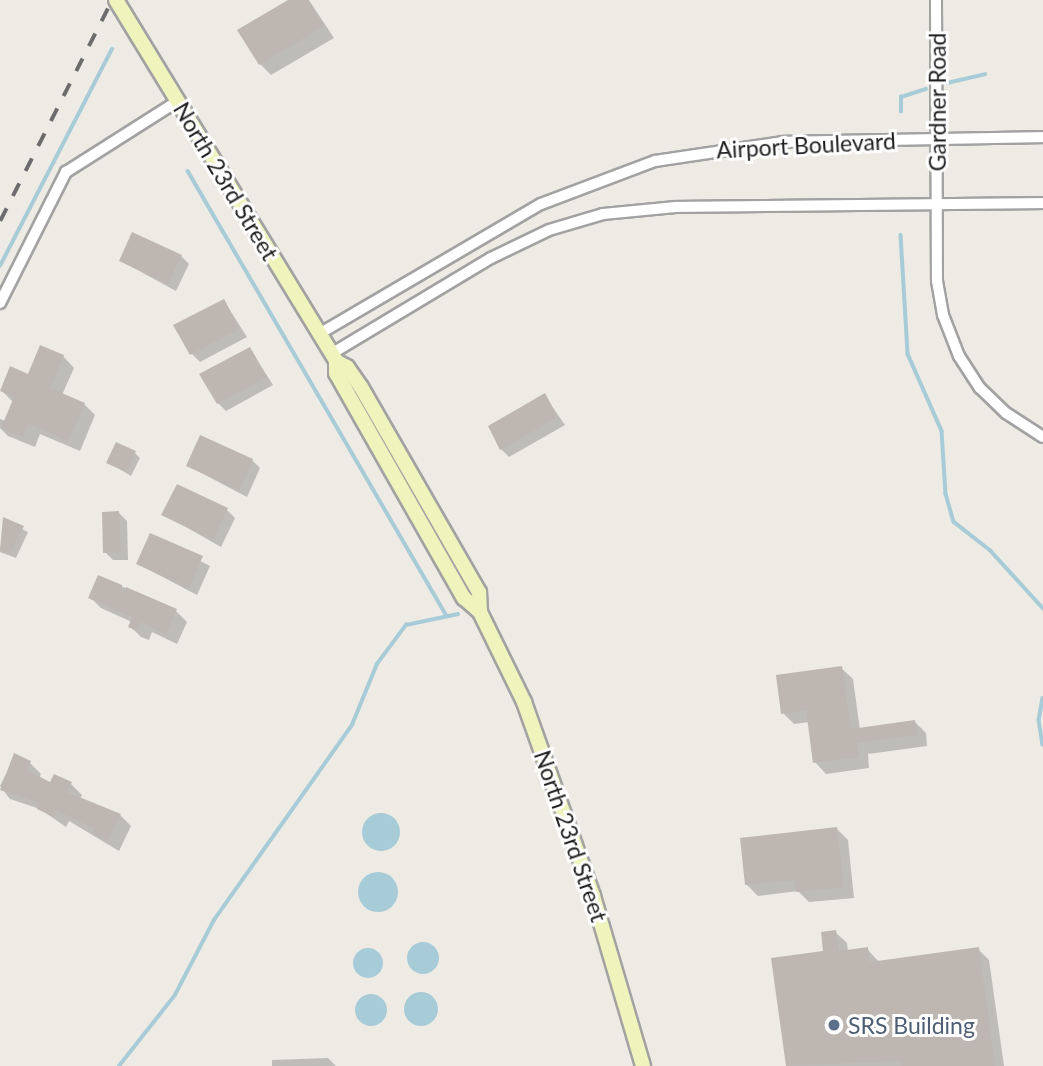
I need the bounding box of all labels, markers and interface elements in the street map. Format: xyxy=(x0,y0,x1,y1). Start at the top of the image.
street label: Gardner Road xyxy=(923,32,951,172)
street label: North 23rd Street xyxy=(168,97,284,265)
street label: Airport Boulevard xyxy=(716,127,896,163)
street label: North 23rd Street xyxy=(529,747,613,925)
place label: SRS Building xyxy=(848,1011,975,1039)
marker: SRS Building xyxy=(826,1017,842,1033)

